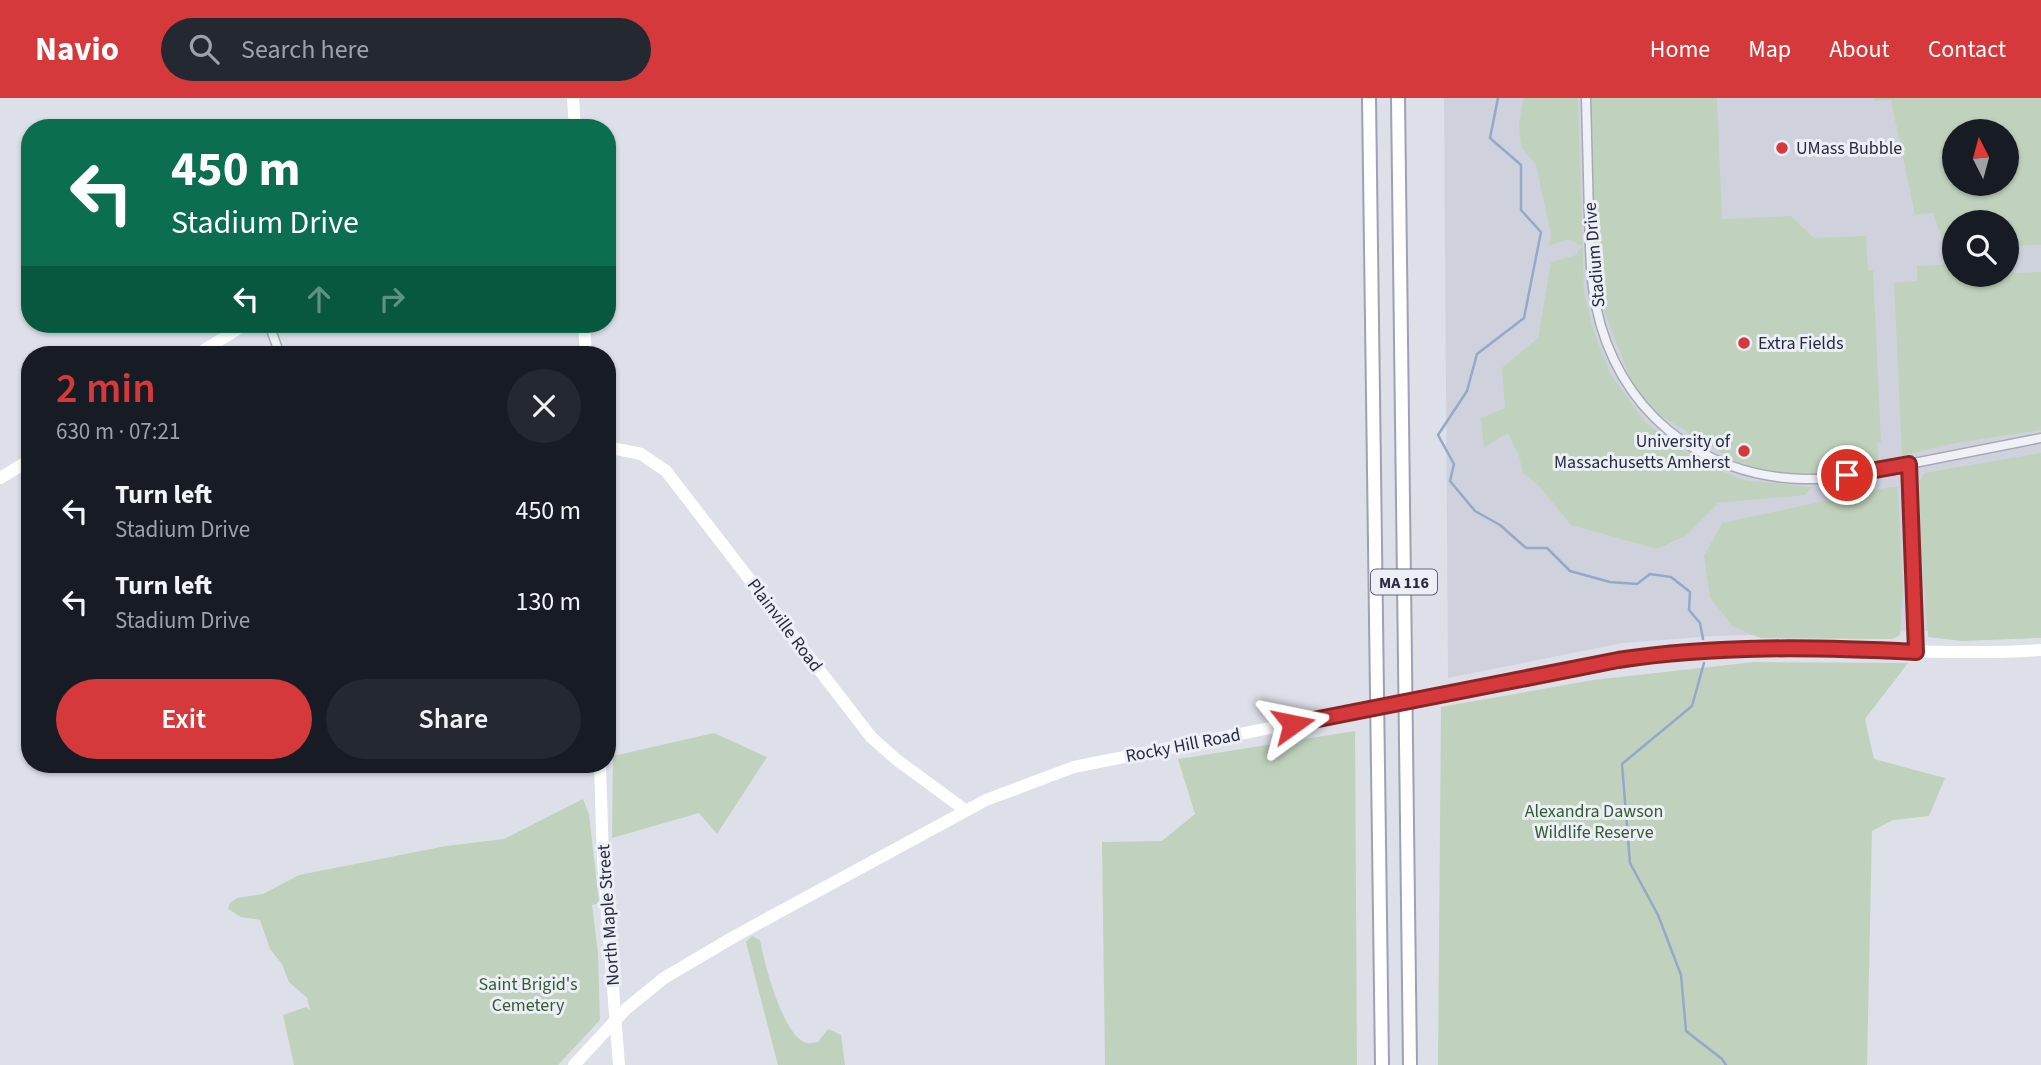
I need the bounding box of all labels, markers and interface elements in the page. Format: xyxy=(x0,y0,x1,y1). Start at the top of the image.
search box xyxy=(161,18,651,81)
text: Navio xyxy=(35,26,119,73)
icon: search xyxy=(185,30,223,68)
text: Search here xyxy=(241,31,369,68)
text: Home xyxy=(1650,32,1710,67)
text: Map xyxy=(1748,32,1791,67)
text: About xyxy=(1829,32,1890,67)
text: Contact xyxy=(1928,32,2006,67)
north arrow xyxy=(1942,119,2020,196)
map controls xyxy=(1942,119,2019,287)
text: 450 m xyxy=(171,135,300,205)
place label: UMass Bubble xyxy=(1796,136,1902,161)
marker: UMass Bubble xyxy=(1774,140,1790,156)
icon: left xyxy=(56,147,147,238)
text: Stadium Drive xyxy=(171,200,359,246)
street label: Stadium Drive xyxy=(1577,201,1612,309)
button: search xyxy=(1942,210,2019,287)
icon: left xyxy=(227,280,265,318)
icon: ahead xyxy=(300,280,338,318)
icon: right xyxy=(373,280,411,318)
place label: Extra Fields xyxy=(1758,331,1843,356)
marker: Extra Fields xyxy=(1736,335,1752,351)
text: 2 min xyxy=(56,359,156,419)
button: close xyxy=(507,369,581,443)
text: 630 m · 07:21 xyxy=(56,415,180,448)
place label: University of Massachusetts Amherst xyxy=(1554,429,1731,475)
marker: University of Massachusetts Amherst xyxy=(1736,443,1752,459)
pin xyxy=(1817,445,1877,505)
icon: arrive xyxy=(1828,456,1866,494)
text: Turn left xyxy=(115,476,212,513)
icon: left xyxy=(56,492,94,530)
text: 450 m xyxy=(515,492,581,529)
text: Stadium Drive xyxy=(115,513,250,546)
text: Turn left xyxy=(115,567,212,604)
road number: MA 116 xyxy=(1371,569,1437,594)
street label: Plainville Road xyxy=(741,573,828,677)
icon: left xyxy=(56,583,94,621)
text: 130 m xyxy=(515,583,581,620)
text: Stadium Drive xyxy=(115,604,250,637)
button: Exit xyxy=(56,679,312,759)
button: Share xyxy=(326,679,581,759)
position arrow xyxy=(1256,687,1330,761)
street label: Rocky Hill Road xyxy=(1124,722,1243,769)
park label: Alexandra Dawson Wildlife Reserve xyxy=(1525,799,1663,845)
street label: North Maple Street xyxy=(591,844,626,986)
park label: Saint Brigid's Cemetery xyxy=(478,972,578,1018)

